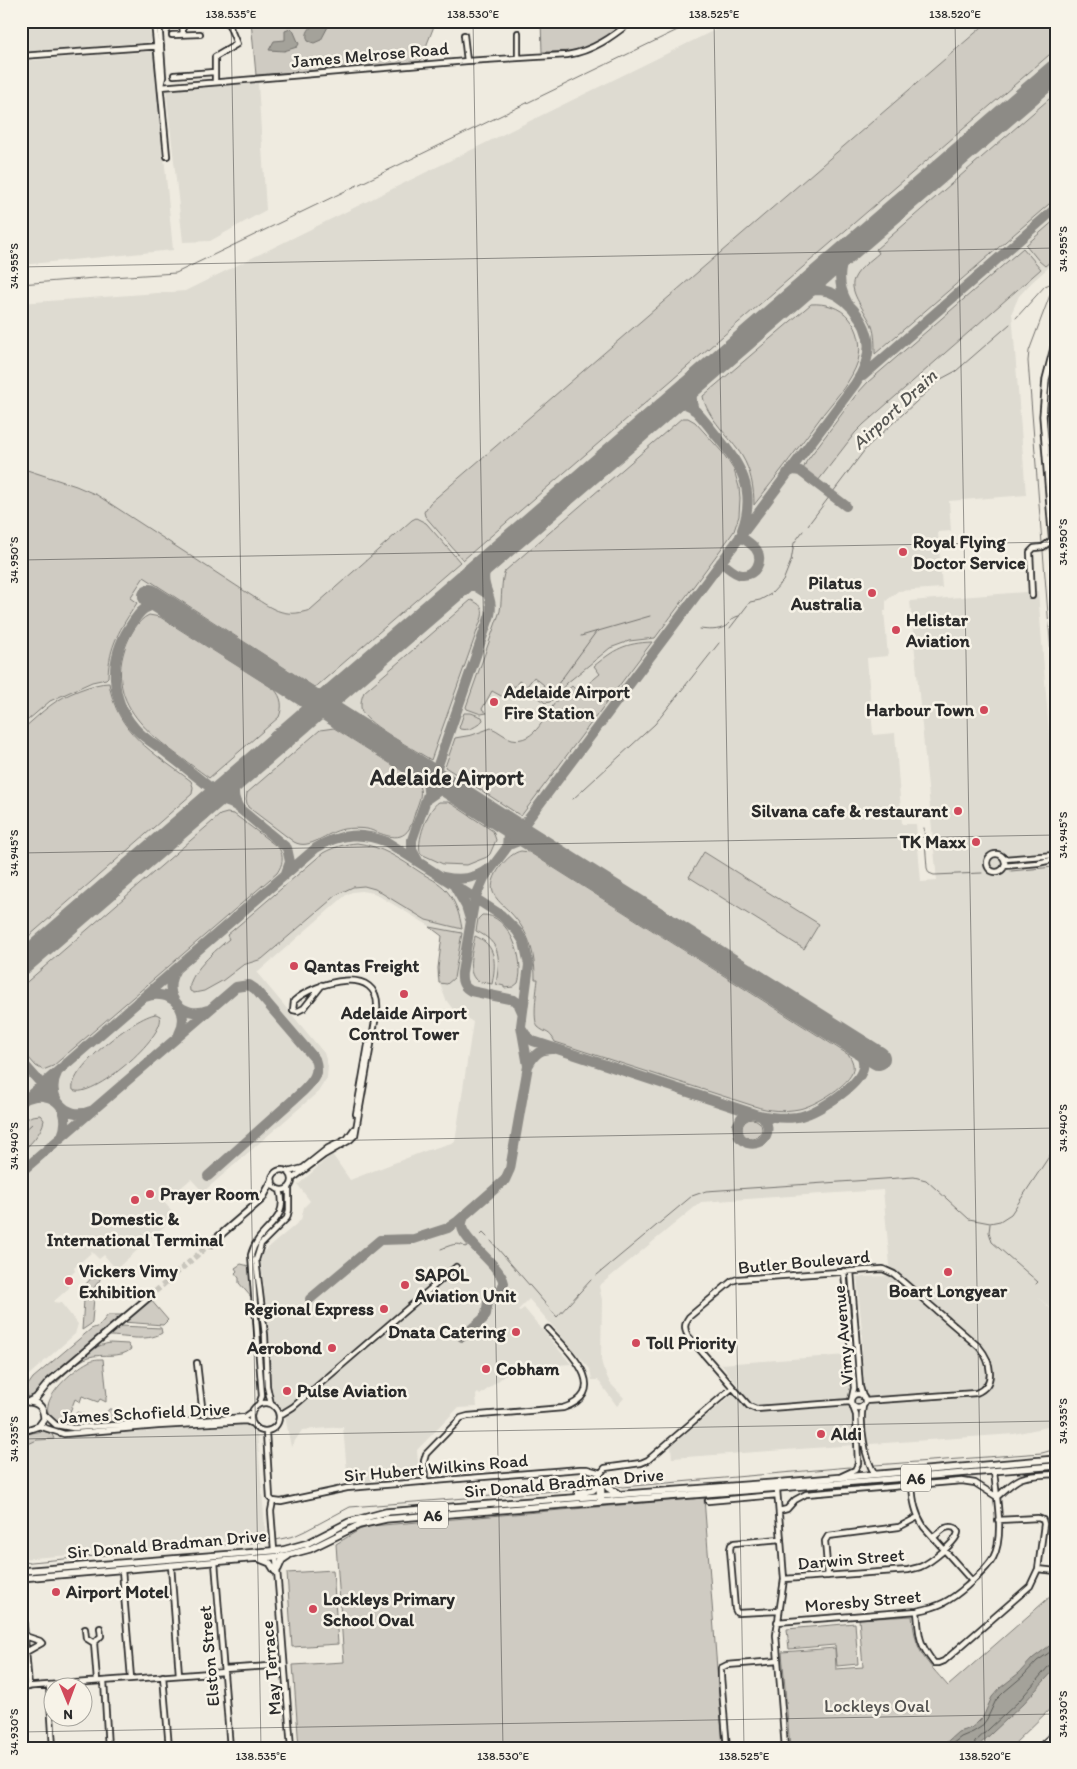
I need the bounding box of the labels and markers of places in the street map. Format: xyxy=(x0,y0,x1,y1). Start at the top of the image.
place label: Royal Flying Doctor Service xyxy=(913,531,1026,574)
marker: Royal Flying Doctor Service xyxy=(897,546,909,558)
place label: Pilatus Australia xyxy=(790,572,863,615)
marker: Pilatus Australia xyxy=(866,587,878,599)
place label: Helistar Aviation xyxy=(905,609,971,652)
marker: Helistar Aviation xyxy=(890,624,902,636)
place label: Adelaide Airport Fire Station xyxy=(503,681,630,724)
marker: Adelaide Airport Fire Station xyxy=(488,696,500,708)
place label: Harbour Town xyxy=(866,699,974,721)
marker: Harbour Town xyxy=(978,704,990,716)
place label: Silvana cafe & restaurant xyxy=(751,800,948,822)
marker: Silvana cafe & restaurant xyxy=(952,805,964,817)
place label: TK Maxx xyxy=(899,831,966,853)
marker: TK Maxx xyxy=(970,836,982,848)
place label: Qantas Freight xyxy=(304,955,420,977)
marker: Qantas Freight xyxy=(288,960,300,972)
marker: Adelaide Airport Control Tower xyxy=(398,988,410,1000)
place label: Adelaide Airport Control Tower xyxy=(340,1002,467,1045)
place label: Prayer Room xyxy=(160,1183,260,1205)
marker: Prayer Room xyxy=(144,1188,156,1200)
marker: Domestic & International Terminal xyxy=(129,1194,141,1206)
place label: Domestic & International Terminal xyxy=(47,1208,224,1251)
place label: Vickers Vimy Exhibition xyxy=(79,1260,178,1303)
place label: SAPOL Aviation Unit xyxy=(414,1264,517,1307)
marker: Boart Longyear xyxy=(942,1266,954,1278)
marker: Vickers Vimy Exhibition xyxy=(63,1275,75,1287)
marker: SAPOL Aviation Unit xyxy=(399,1279,411,1291)
place label: Boart Longyear xyxy=(889,1280,1008,1302)
place label: Regional Express xyxy=(244,1298,374,1320)
marker: Regional Express xyxy=(378,1303,390,1315)
place label: Dnata Catering xyxy=(388,1321,507,1343)
marker: Dnata Catering xyxy=(510,1326,522,1338)
place label: Toll Priority xyxy=(645,1332,736,1354)
place label: Aerobond xyxy=(246,1337,323,1359)
marker: Toll Priority xyxy=(630,1337,642,1349)
marker: Aerobond xyxy=(326,1342,338,1354)
place label: Cobham xyxy=(496,1358,560,1380)
marker: Cobham xyxy=(480,1363,492,1375)
place label: Pulse Aviation xyxy=(297,1380,407,1402)
marker: Pulse Aviation xyxy=(281,1385,293,1397)
place label: Aldi xyxy=(830,1423,862,1445)
marker: Aldi xyxy=(815,1428,827,1440)
place label: Airport Motel xyxy=(65,1581,170,1603)
marker: Airport Motel xyxy=(50,1586,62,1598)
place label: Lockleys Primary School Oval xyxy=(323,1588,455,1631)
marker: Lockleys Primary School Oval xyxy=(307,1603,319,1615)

